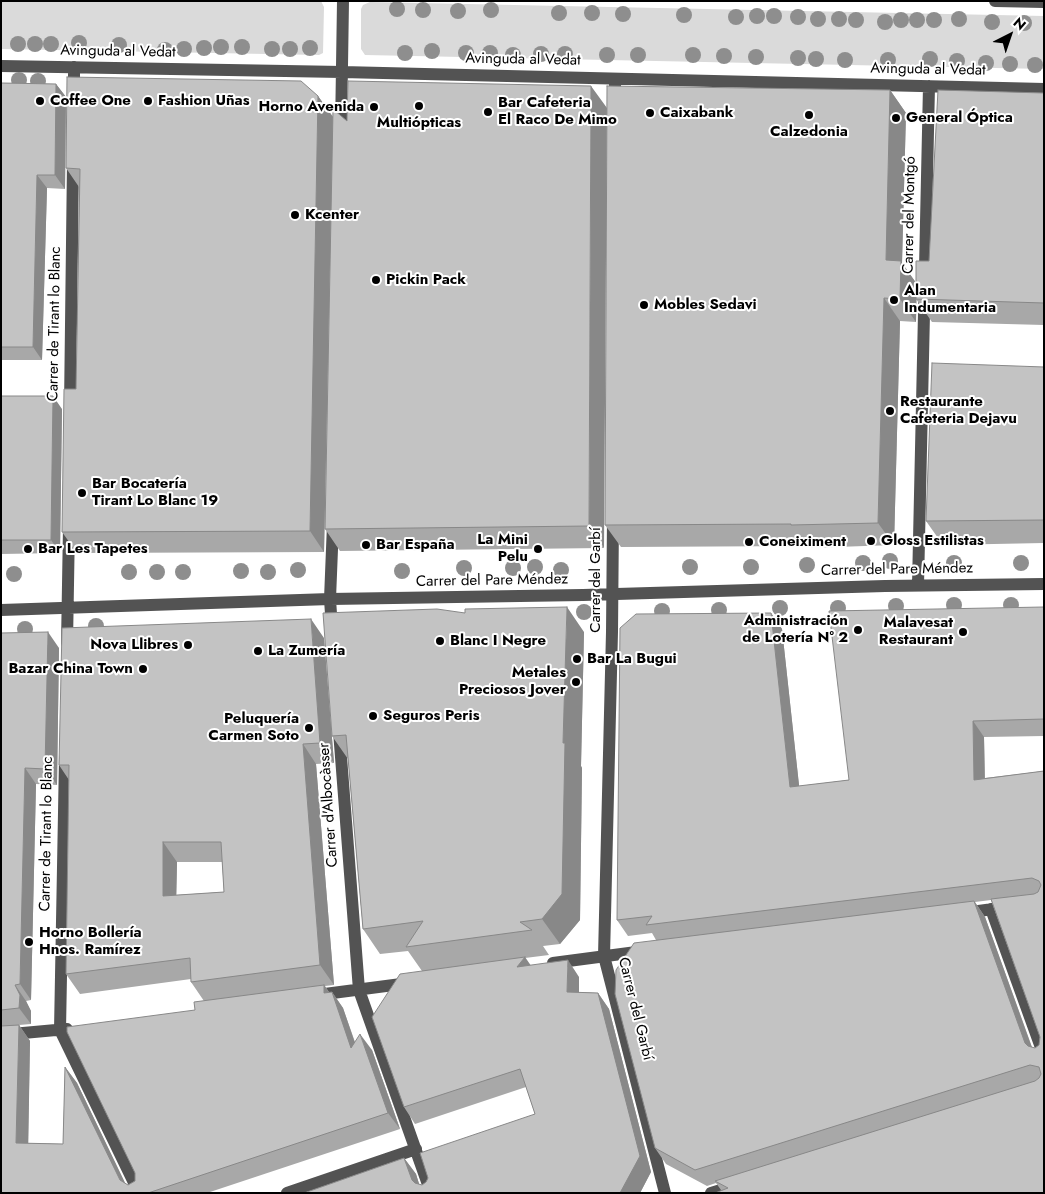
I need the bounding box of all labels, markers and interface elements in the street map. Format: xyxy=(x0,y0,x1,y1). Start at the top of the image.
north arrow xyxy=(985,10,1035,60)
text: N xyxy=(1009,12,1031,35)
street label: Avinguda al Vedat xyxy=(60,42,176,62)
street label: Avinguda al Vedat xyxy=(465,50,581,70)
street label: Avinguda al Vedat xyxy=(870,60,986,80)
place label: Coffee One xyxy=(50,92,131,110)
place label: Fashion Uñas xyxy=(158,92,249,110)
place label: Bar Cafeteria El Raco De Mimo xyxy=(498,94,617,129)
marker: Coffee One xyxy=(34,95,46,107)
marker: Fashion Uñas xyxy=(142,95,154,107)
place label: Horno Avenida xyxy=(259,98,364,116)
marker: Multiópticas xyxy=(413,100,425,112)
marker: Horno Avenida xyxy=(368,101,380,113)
place label: Caixabank xyxy=(660,104,733,122)
marker: Bar Cafeteria El Raco De Mimo xyxy=(482,106,494,118)
marker: Caixabank xyxy=(644,107,656,119)
marker: Calzedonia xyxy=(803,109,815,121)
place label: General Óptica xyxy=(906,109,1013,127)
marker: General Óptica xyxy=(890,112,902,124)
place label: Multiópticas xyxy=(377,114,461,132)
place label: Calzedonia xyxy=(770,123,848,141)
street label: Carrer del Montgó xyxy=(900,156,920,274)
place label: Kcenter xyxy=(305,206,359,224)
marker: Kcenter xyxy=(289,209,301,221)
street label: Carrer de Tirant lo Blanc xyxy=(45,246,65,402)
place label: Pickin Pack xyxy=(386,271,466,289)
marker: Pickin Pack xyxy=(370,274,382,286)
place label: Alan Indumentaria xyxy=(904,282,996,317)
marker: Alan Indumentaria xyxy=(888,294,900,306)
place label: Mobles Sedavi xyxy=(654,296,757,314)
marker: Mobles Sedavi xyxy=(638,299,650,311)
place label: Restaurante Cafeteria Dejavu xyxy=(900,393,1017,428)
marker: Restaurante Cafeteria Dejavu xyxy=(884,405,896,417)
place label: Bar Bocatería Tirant Lo Blanc 19 xyxy=(92,475,218,510)
marker: Bar Bocatería Tirant Lo Blanc 19 xyxy=(76,487,88,499)
street label: Carrer del Garbí xyxy=(587,527,605,633)
place label: La Mini Pelu xyxy=(477,531,528,566)
place label: Gloss Estilistas xyxy=(881,532,984,550)
place label: Coneiximent xyxy=(759,533,846,551)
marker: Gloss Estilistas xyxy=(865,535,877,547)
place label: Bar España xyxy=(376,536,455,554)
marker: Coneiximent xyxy=(743,536,755,548)
marker: Bar España xyxy=(360,539,372,551)
place label: Bar Les Tapetes xyxy=(38,540,148,558)
marker: Bar Les Tapetes xyxy=(22,543,34,555)
marker: La Mini Pelu xyxy=(532,543,544,555)
street label: Carrer del Pare Méndez xyxy=(821,560,973,580)
street label: Carrer del Pare Méndez xyxy=(416,571,568,591)
place label: Administración de Lotería Nº 2 xyxy=(742,612,848,647)
place label: Malavesat Restaurant xyxy=(879,614,953,649)
marker: Administración de Lotería Nº 2 xyxy=(852,624,864,636)
marker: Malavesat Restaurant xyxy=(957,626,969,638)
place label: Blanc I Negre xyxy=(450,632,546,650)
marker: Blanc I Negre xyxy=(434,635,446,647)
place label: Nova Llibres xyxy=(90,636,178,654)
marker: Nova Llibres xyxy=(182,639,194,651)
place label: La Zumería xyxy=(268,642,345,660)
marker: La Zumería xyxy=(252,645,264,657)
place label: Bar La Bugui xyxy=(587,650,677,668)
marker: Bar La Bugui xyxy=(571,653,583,665)
place label: Bazar China Town xyxy=(8,660,133,678)
marker: Bazar China Town xyxy=(137,663,149,675)
place label: Metales Preciosos Jover xyxy=(459,664,566,699)
marker: Metales Preciosos Jover xyxy=(570,676,582,688)
place label: Seguros Peris xyxy=(383,707,480,725)
place label: Peluquería Carmen Soto xyxy=(208,710,299,745)
marker: Seguros Peris xyxy=(367,710,379,722)
marker: Peluquería Carmen Soto xyxy=(303,722,315,734)
street label: Carrer d'Albocàsser xyxy=(316,742,342,868)
street label: Carrer de Tirant lo Blanc xyxy=(37,756,57,912)
place label: Horno Bollería Hnos. Ramírez xyxy=(39,924,142,959)
marker: Horno Bollería Hnos. Ramírez xyxy=(23,936,35,948)
street label: Carrer del Garbí xyxy=(613,956,657,1062)

